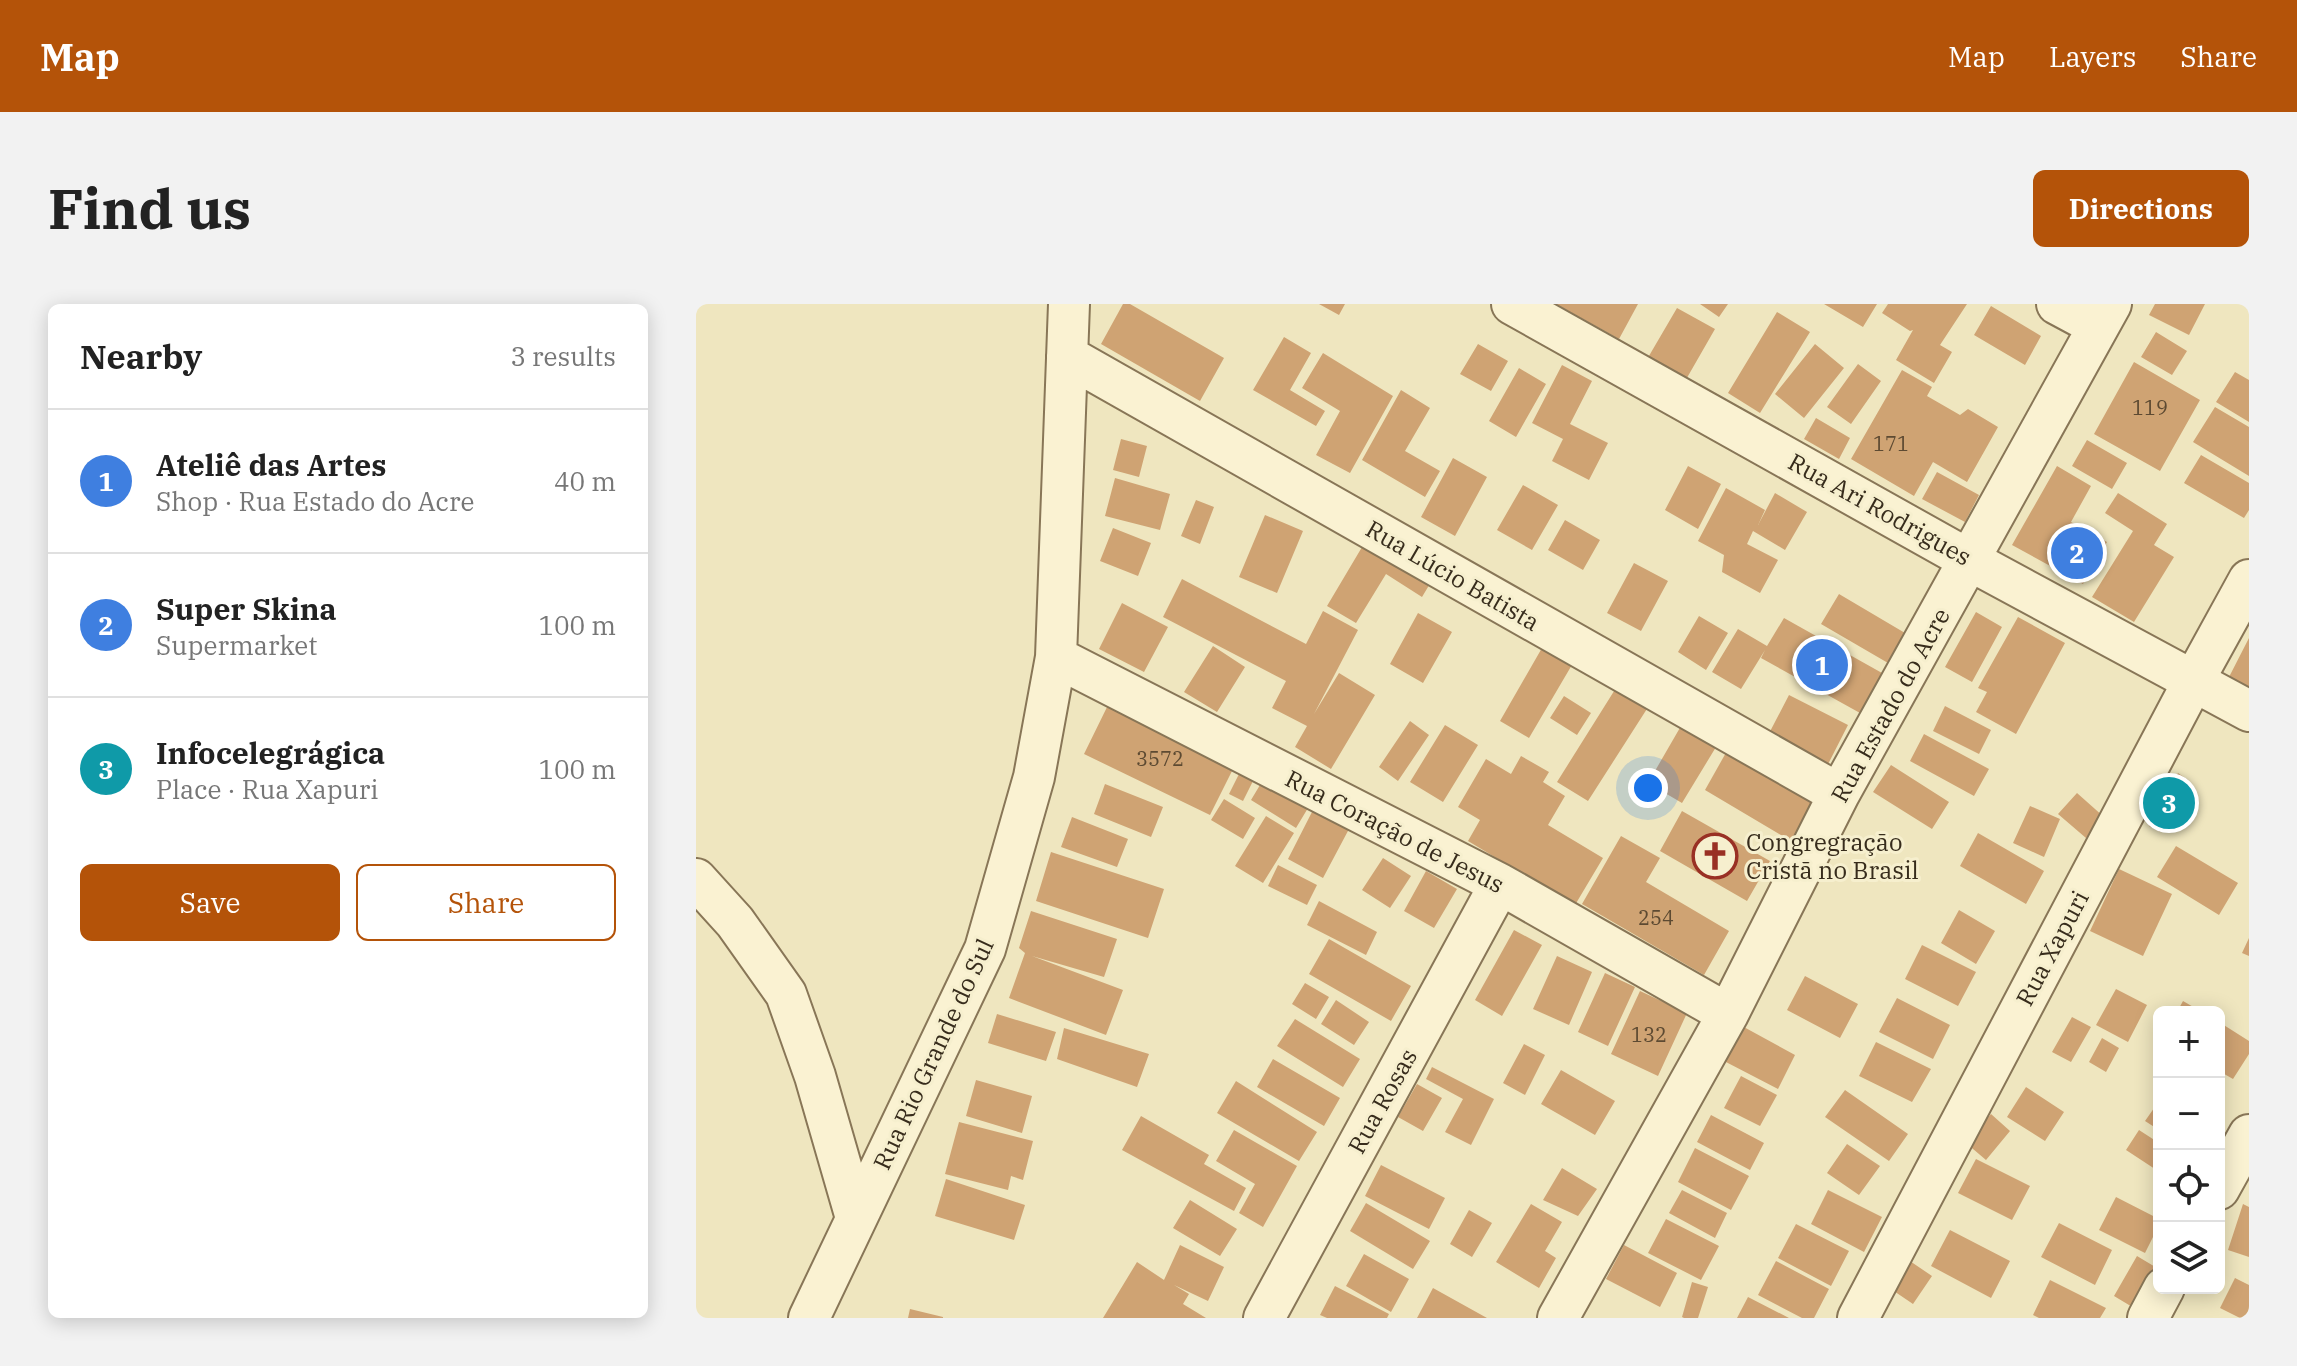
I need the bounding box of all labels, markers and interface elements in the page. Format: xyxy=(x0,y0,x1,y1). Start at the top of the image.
text: Map xyxy=(40,32,120,81)
text: Map xyxy=(1948,38,2005,75)
text: Layers xyxy=(2049,38,2136,75)
text: Share xyxy=(2180,38,2257,75)
button: Directions xyxy=(2033,170,2249,247)
text: Find us xyxy=(48,172,251,244)
text: Nearby xyxy=(80,334,202,378)
text: 3 results xyxy=(510,339,616,373)
house number: 119 xyxy=(2132,394,2168,421)
house number: 171 xyxy=(1873,430,1909,457)
text: Ateliê das Artes xyxy=(156,445,386,484)
street label: Rua Ari Rodrigues xyxy=(1783,445,1977,573)
text: 1 xyxy=(98,464,114,498)
text: 40 m xyxy=(554,464,616,498)
text: Shop · Rua Estado do Acre xyxy=(156,484,474,518)
street label: Rua Lúcio Batista xyxy=(1360,512,1546,638)
pin: 2 xyxy=(2051,523,2103,583)
text: Super Skina xyxy=(156,589,337,628)
street label: Rua Estado do Acre xyxy=(1823,602,1957,808)
text: 2 xyxy=(98,608,114,642)
text: 100 m xyxy=(538,608,616,642)
text: Supermarket xyxy=(156,628,317,662)
pin: 1 xyxy=(1796,635,1848,695)
text: Infocelegrágica xyxy=(156,733,385,772)
house number: 3572 xyxy=(1136,745,1184,772)
text: 3 xyxy=(98,752,114,786)
text: 100 m xyxy=(538,752,616,786)
street label: Rua Coração de Jesus xyxy=(1280,762,1510,900)
your location xyxy=(1628,768,1668,808)
text: Place · Rua Xapuri xyxy=(156,772,379,806)
pin: 3 xyxy=(2143,773,2195,833)
place label: Congregração Cristã no Brasil xyxy=(1746,826,1919,886)
church icon: Congregração Cristã no Brasil xyxy=(1691,832,1739,880)
button: Save xyxy=(80,864,340,941)
button: Share xyxy=(356,864,616,941)
street label: Rua Xapuri xyxy=(2008,885,2096,1011)
house number: 254 xyxy=(1638,904,1674,931)
street label: Rua Rio Grande do Sul xyxy=(865,933,1001,1175)
map controls xyxy=(2153,1006,2225,1294)
button: + xyxy=(2153,1006,2225,1078)
house number: 132 xyxy=(1631,1021,1667,1048)
street label: Rua Rosas xyxy=(1340,1043,1424,1159)
button: − xyxy=(2153,1078,2225,1150)
button: locate xyxy=(2153,1150,2225,1222)
button: layers xyxy=(2153,1222,2225,1294)

